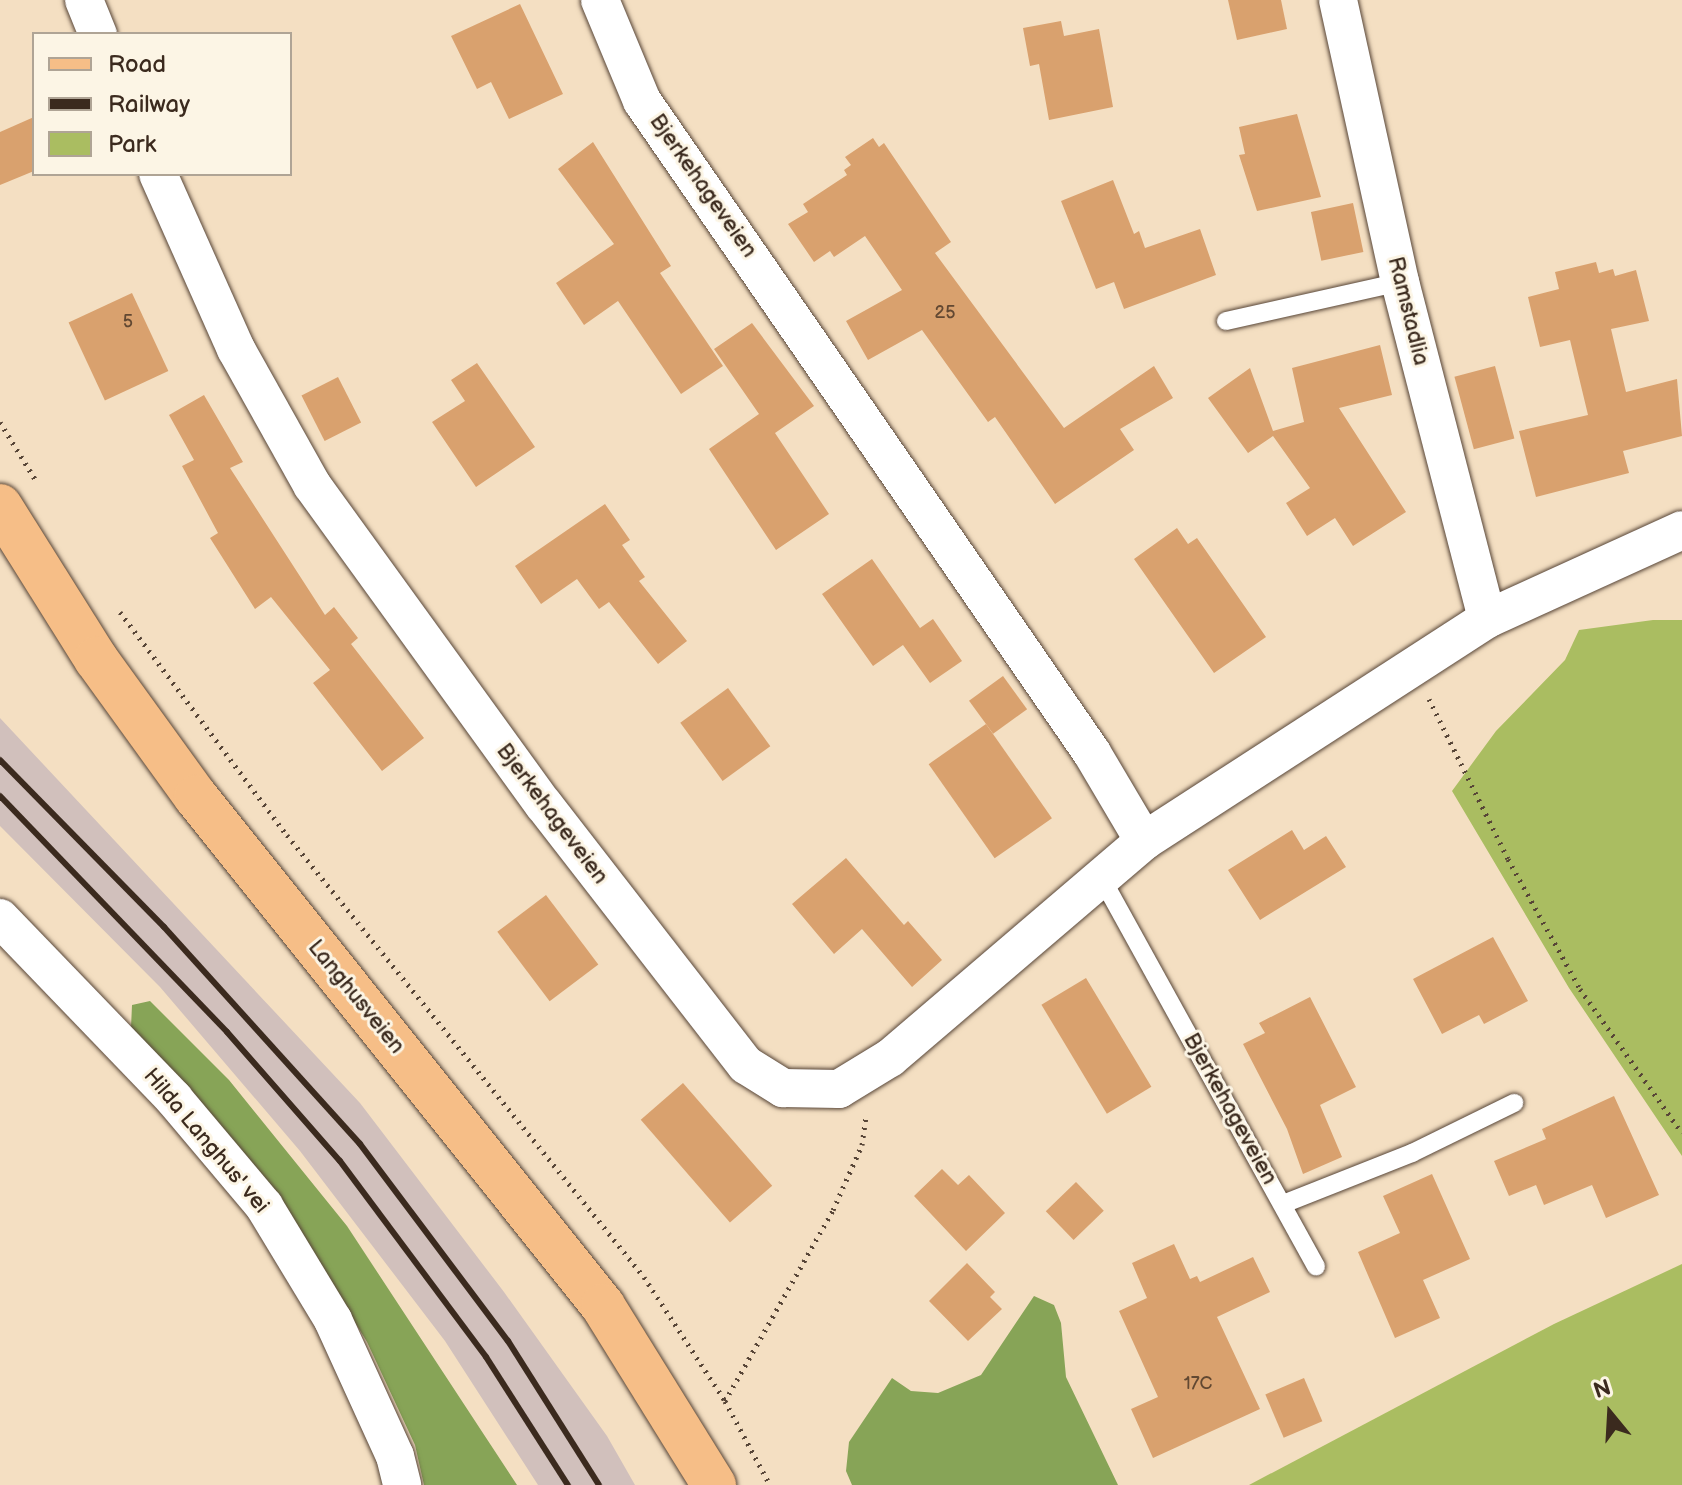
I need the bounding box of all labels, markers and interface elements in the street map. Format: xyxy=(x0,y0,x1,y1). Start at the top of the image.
legend xyxy=(32,32,292,176)
text: Road xyxy=(108,50,166,79)
text: Railway xyxy=(108,90,190,119)
street label: Bjerkehageveien xyxy=(644,109,762,263)
text: Park xyxy=(108,130,156,159)
street label: Ramstadlia xyxy=(1382,254,1434,368)
house number: 25 xyxy=(935,302,955,324)
house number: 5 xyxy=(123,311,133,333)
street label: Bjerkehageveien xyxy=(491,739,613,889)
street label: Langhusveien xyxy=(302,935,410,1059)
street label: Bjerkehageveien xyxy=(1177,1029,1283,1189)
street label: Hilda Langhus' vei xyxy=(138,1063,274,1219)
house number: 17C xyxy=(1184,1373,1212,1395)
north arrow xyxy=(1570,1373,1650,1453)
text: N xyxy=(1590,1374,1614,1405)

